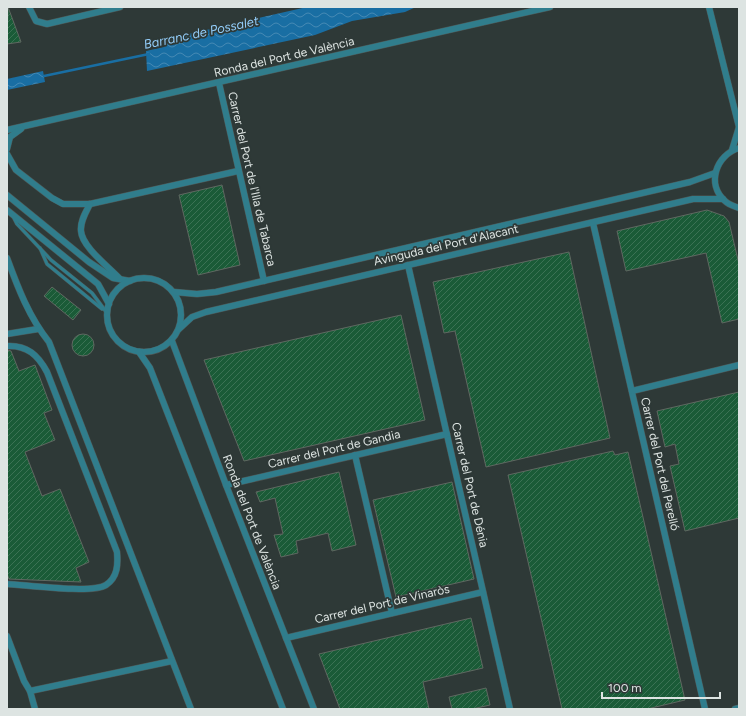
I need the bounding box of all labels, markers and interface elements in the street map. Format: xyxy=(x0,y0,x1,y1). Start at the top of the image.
water label: Barranc de Possalet xyxy=(142,13,261,52)
street label: Ronda del Port de València xyxy=(212,34,356,80)
street label: Carrer del Port de l'Illa de Tabarca xyxy=(225,90,279,268)
street label: Avinguda del Port d'Alacant xyxy=(372,221,520,268)
street label: Carrer del Port del Perelló xyxy=(638,396,682,532)
street label: Carrer del Port de Dénia xyxy=(449,421,491,549)
street label: Carrer del Port de Gandia xyxy=(266,427,402,471)
street label: Ronda del Port de València xyxy=(220,452,284,592)
street label: Carrer del Port de Vinaròs xyxy=(313,582,451,626)
scale bar xyxy=(602,674,720,700)
text: 100 m xyxy=(608,681,642,695)

